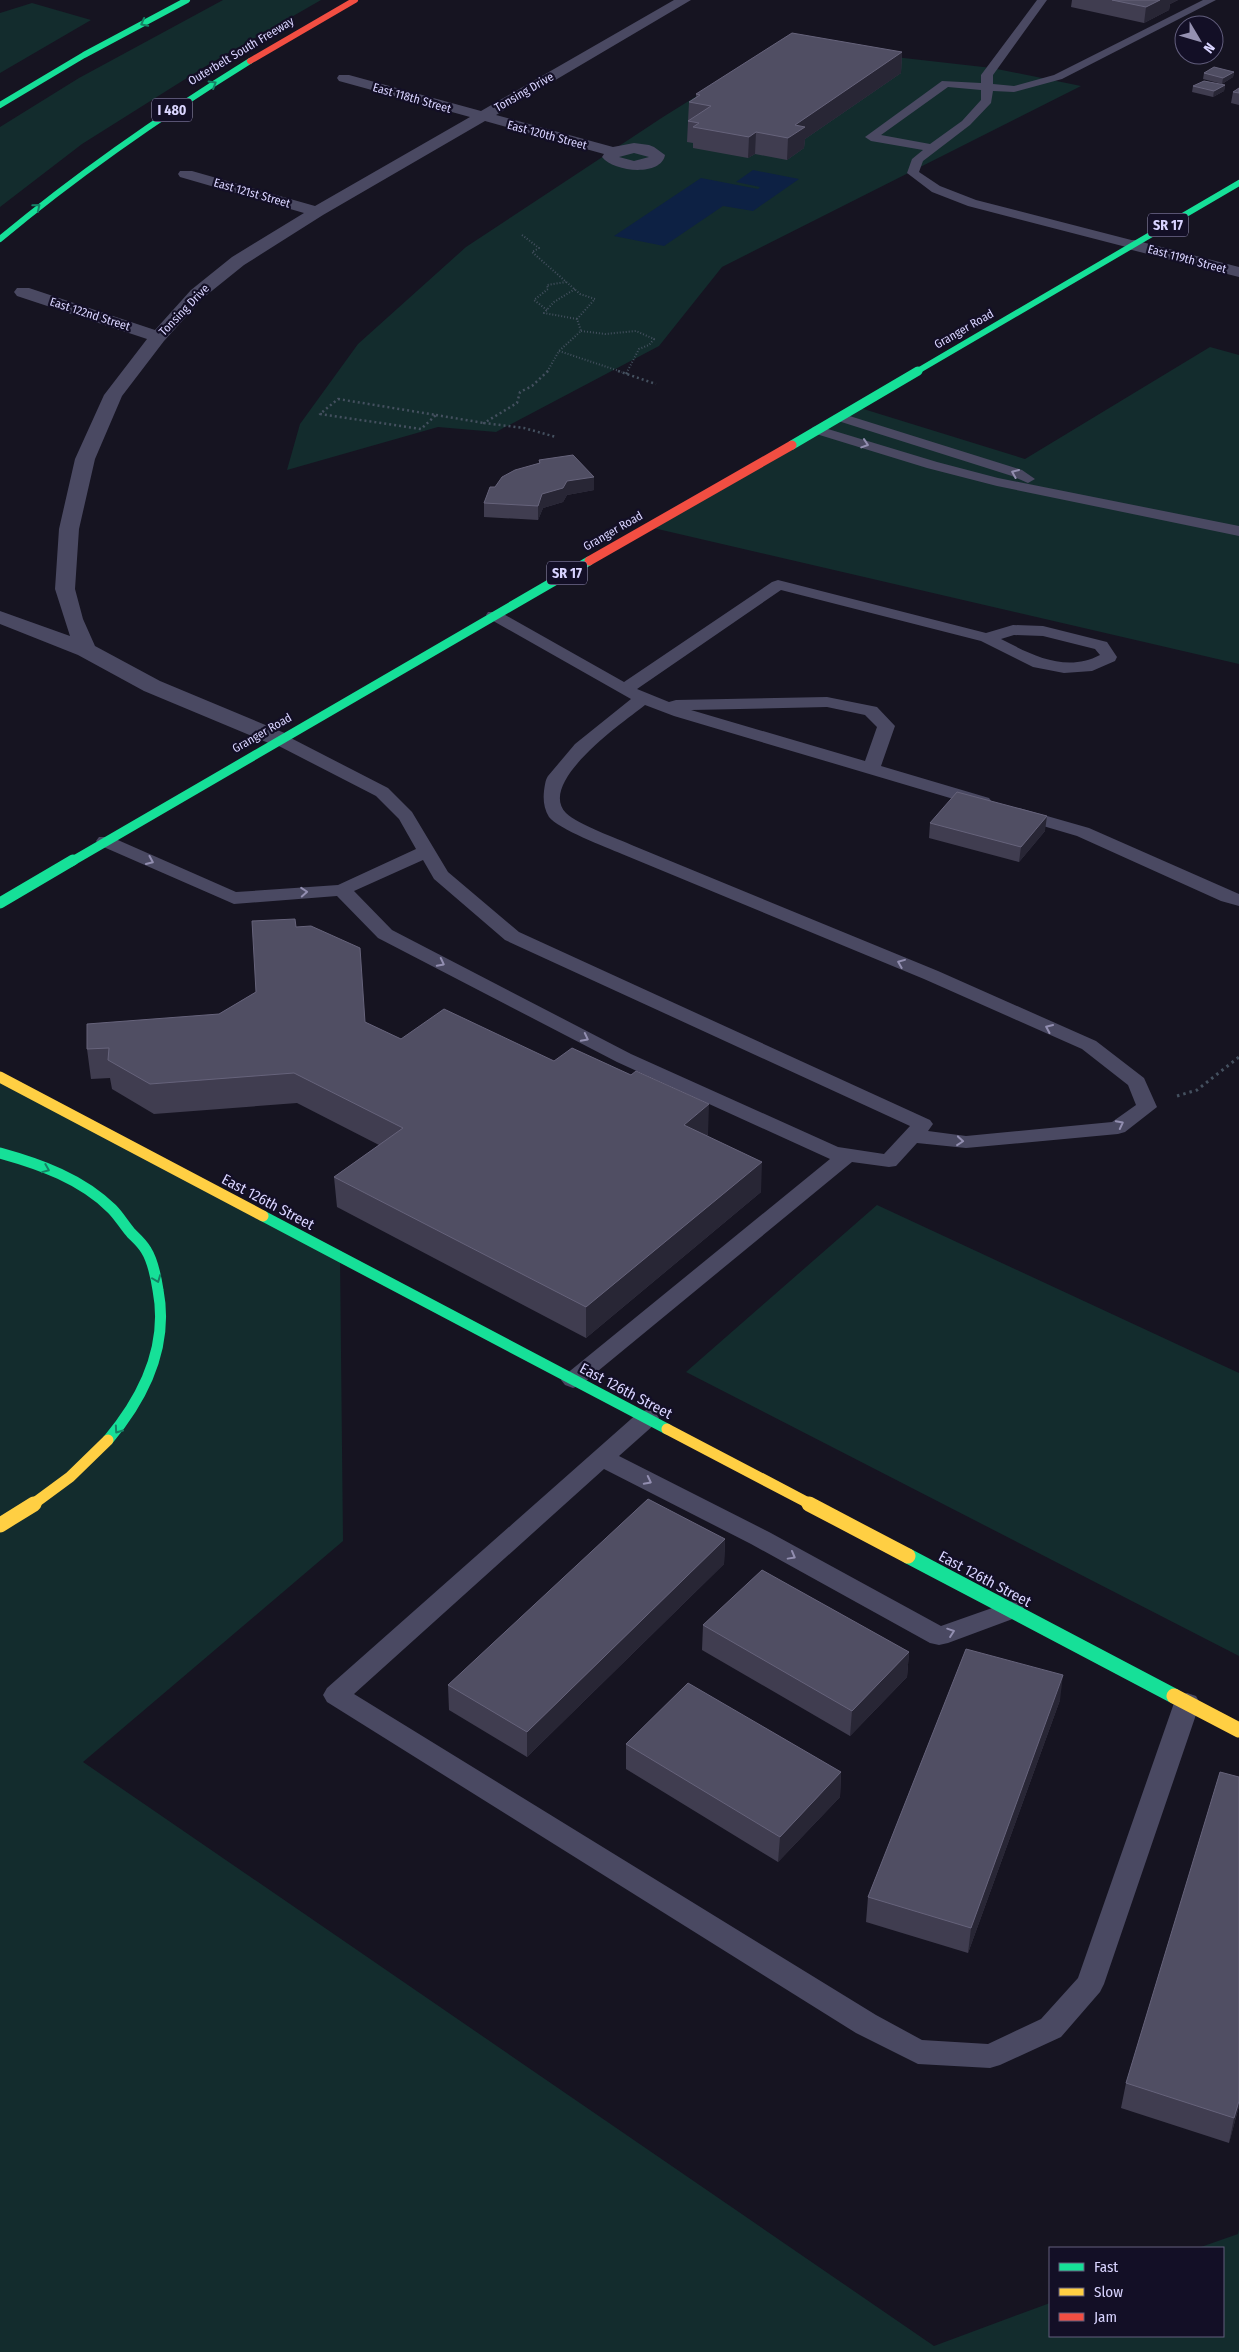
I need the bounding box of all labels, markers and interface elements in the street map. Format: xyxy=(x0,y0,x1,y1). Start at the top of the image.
street label: Outerbelt South Freeway xyxy=(186,14,297,88)
north arrow xyxy=(1174,15,1224,65)
one-way arrow xyxy=(140,17,149,27)
text: N xyxy=(1200,39,1218,56)
street label: Tonsing Drive xyxy=(492,69,556,115)
one-way arrow xyxy=(208,80,217,90)
street label: East 118th Street xyxy=(371,80,453,116)
road number: I 480 xyxy=(152,98,192,122)
street label: East 120th Street xyxy=(506,118,588,152)
street label: East 121st Street xyxy=(212,175,292,211)
one-way arrow xyxy=(31,204,41,213)
road number: SR 17 xyxy=(1148,214,1188,236)
street label: East 119th Street xyxy=(1146,242,1228,276)
street label: Tonsing Drive xyxy=(156,281,212,339)
street label: East 122nd Street xyxy=(48,294,132,334)
street label: Granger Road xyxy=(932,306,996,352)
one-way arrow xyxy=(860,438,868,448)
one-way arrow xyxy=(1011,469,1020,479)
street label: Granger Road xyxy=(581,508,645,554)
road number: SR 17 xyxy=(547,562,587,584)
street label: Granger Road xyxy=(230,710,294,756)
one-way arrow xyxy=(145,854,154,865)
one-way arrow xyxy=(301,887,309,898)
one-way arrow xyxy=(435,957,444,967)
one-way arrow xyxy=(897,958,905,968)
one-way arrow xyxy=(1045,1023,1054,1034)
one-way arrow xyxy=(580,1032,589,1042)
one-way arrow xyxy=(1115,1121,1124,1131)
one-way arrow xyxy=(956,1136,964,1147)
one-way arrow xyxy=(41,1163,50,1174)
street label: East 126th Street xyxy=(219,1170,317,1234)
one-way arrow xyxy=(151,1274,162,1283)
street label: East 126th Street xyxy=(577,1359,675,1423)
one-way arrow xyxy=(115,1424,124,1434)
one-way arrow xyxy=(642,1475,651,1485)
street label: East 126th Street xyxy=(936,1547,1034,1611)
one-way arrow xyxy=(787,1549,796,1559)
one-way arrow xyxy=(946,1628,954,1638)
legend xyxy=(1049,2247,1224,2337)
text: Fast xyxy=(1094,2258,1118,2276)
text: Slow xyxy=(1094,2283,1123,2301)
text: Jam xyxy=(1094,2308,1117,2326)

